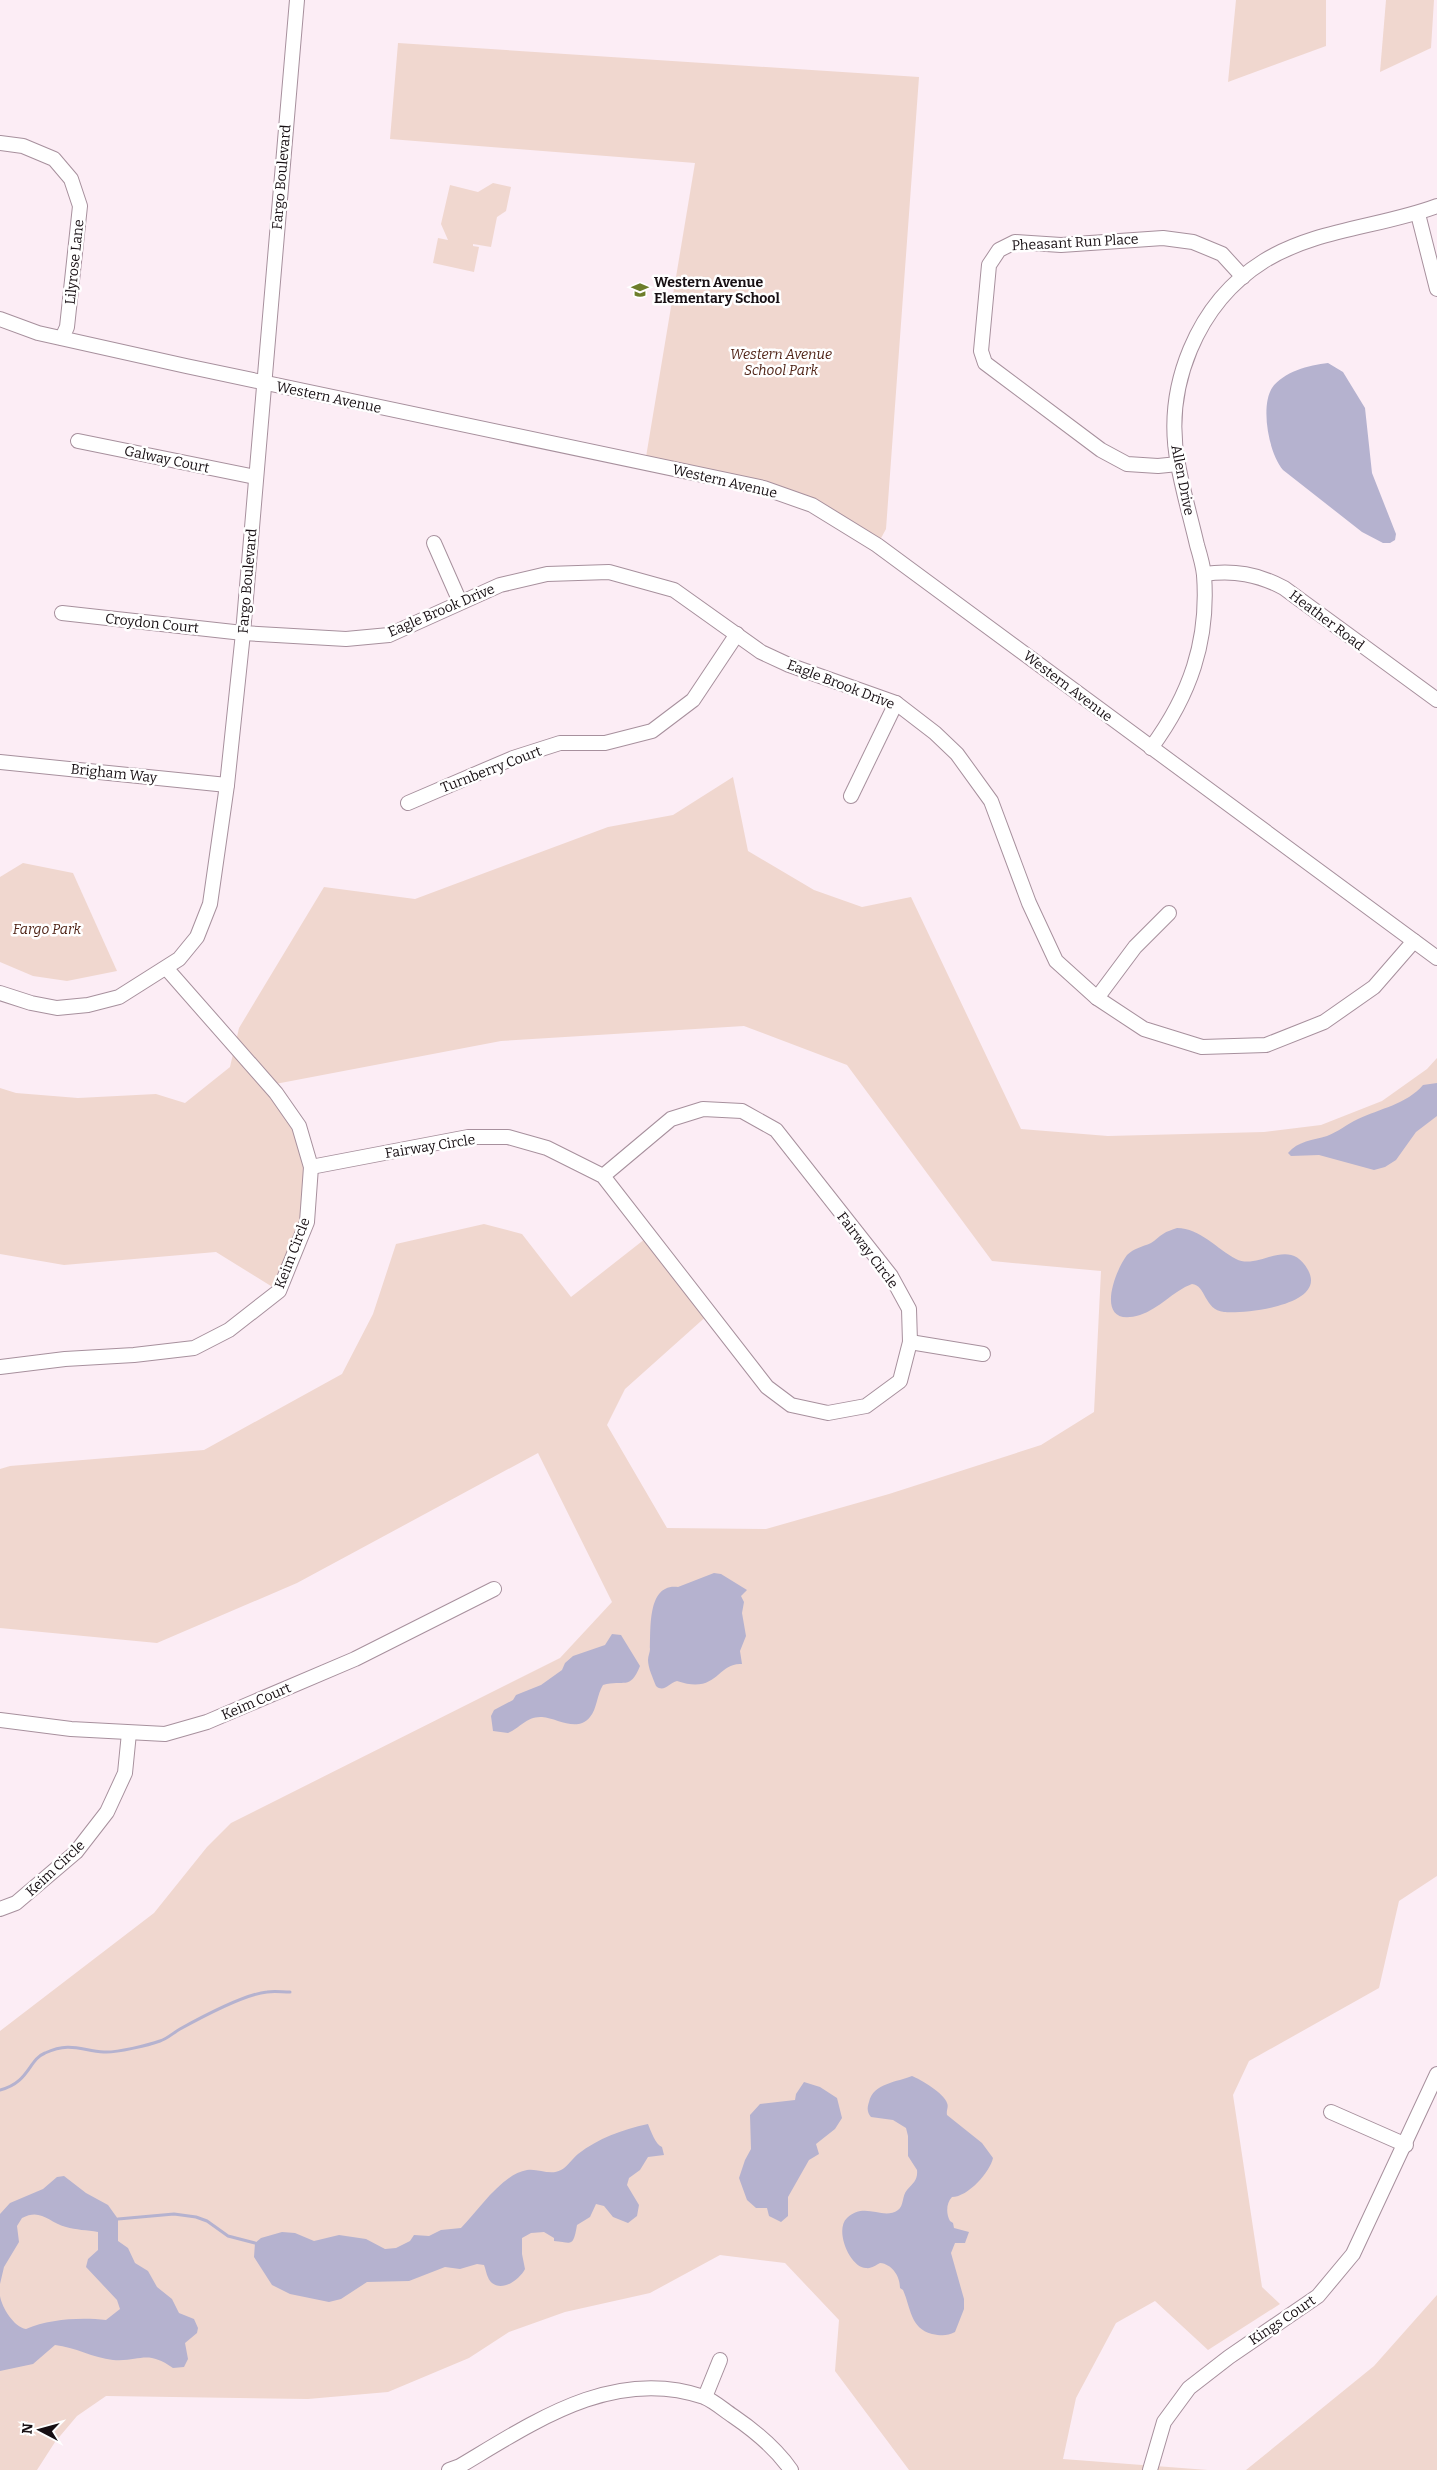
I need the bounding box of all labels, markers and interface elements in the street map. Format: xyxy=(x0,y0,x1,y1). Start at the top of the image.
street label: Fargo Boulevard xyxy=(268,124,295,230)
street label: Lilyrose Lane xyxy=(62,219,87,306)
street label: Pheasant Run Place xyxy=(1011,231,1139,254)
place label: Western Avenue Elementary School xyxy=(654,274,780,307)
school or university icon: Western Avenue Elementary School xyxy=(630,280,650,300)
park label: Western Avenue School Park xyxy=(730,346,832,379)
street label: Western Avenue xyxy=(275,378,383,417)
street label: Galway Court xyxy=(123,442,211,477)
street label: Allen Drive xyxy=(1167,443,1198,517)
street label: Western Avenue xyxy=(671,461,779,502)
street label: Fargo Boulevard xyxy=(234,528,261,634)
street label: Eagle Brook Drive xyxy=(385,580,497,641)
street label: Heather Road xyxy=(1286,587,1368,654)
street label: Croydon Court xyxy=(104,610,200,637)
street label: Western Avenue xyxy=(1020,647,1116,725)
street label: Eagle Brook Drive xyxy=(784,656,897,713)
street label: Turnberry Court xyxy=(438,742,544,796)
street label: Brigham Way xyxy=(70,761,159,787)
park label: Fargo Park xyxy=(13,921,82,938)
street label: Fairway Circle xyxy=(384,1131,476,1162)
street label: Fairway Circle xyxy=(833,1209,902,1292)
street label: Keim Circle xyxy=(271,1215,314,1291)
street label: Keim Court xyxy=(219,1679,294,1724)
street label: Keim Circle xyxy=(22,1837,88,1900)
street label: Kings Court xyxy=(1246,2292,1319,2349)
north arrow xyxy=(15,2405,65,2455)
text: N xyxy=(19,2422,37,2435)

